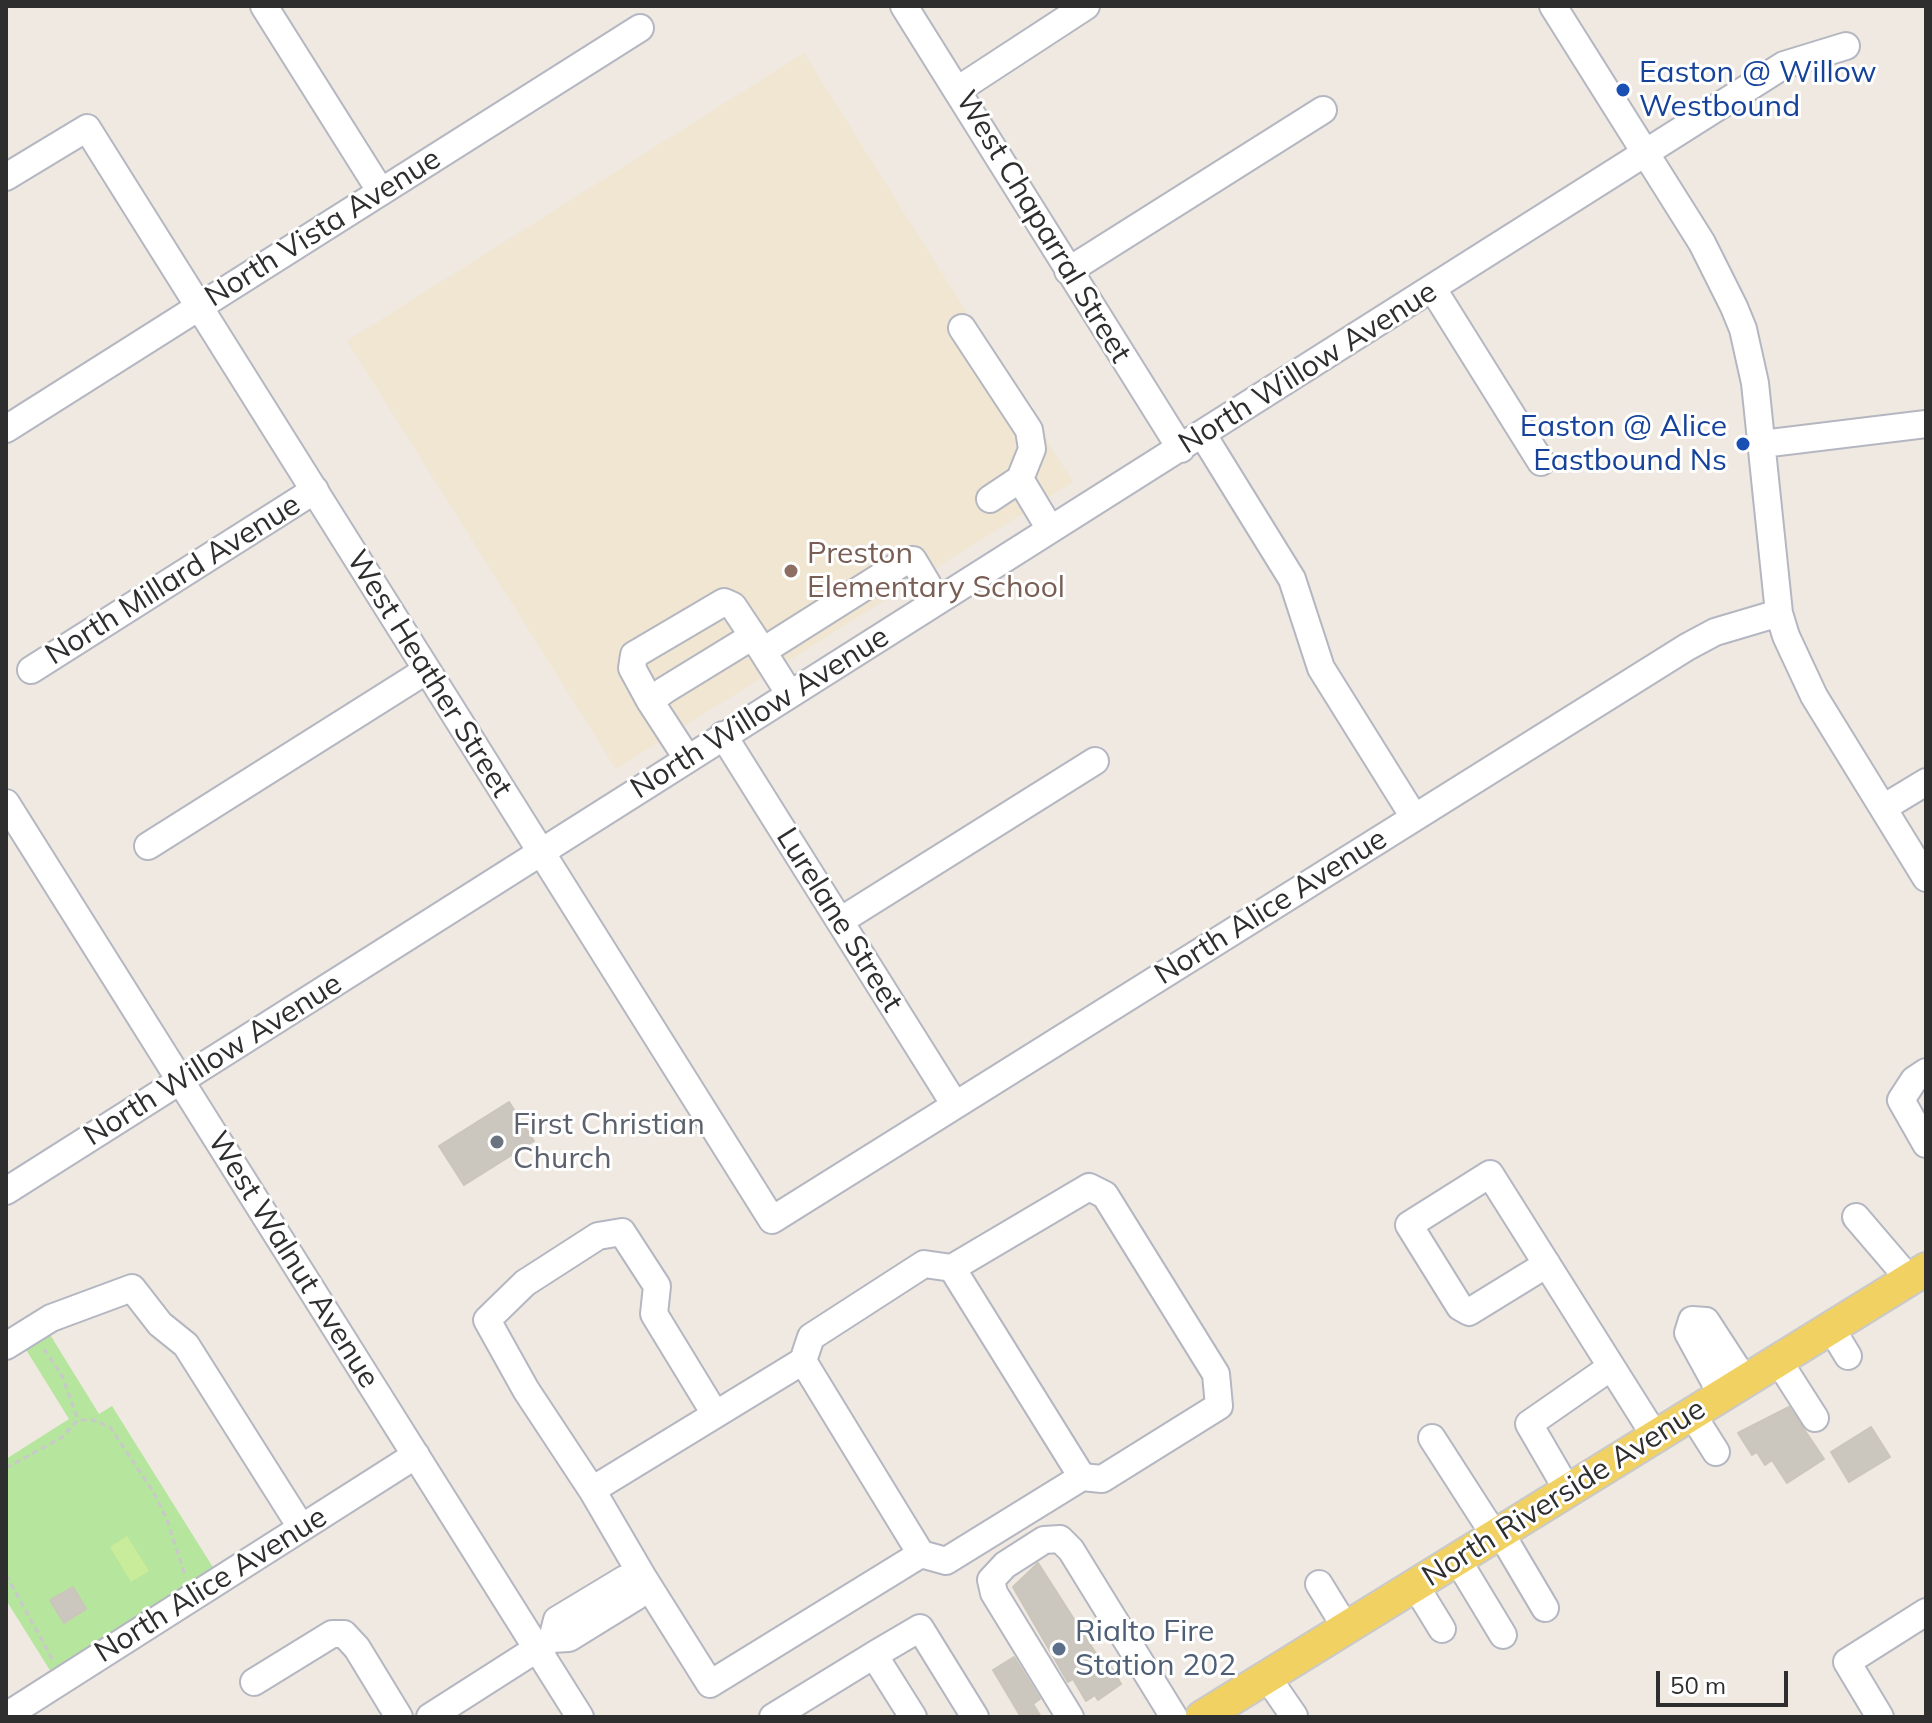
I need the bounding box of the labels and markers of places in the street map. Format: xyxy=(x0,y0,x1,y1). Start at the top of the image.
place label: Easton @ Willow Westbound xyxy=(1639,55,1877,126)
marker: Easton @ Willow Westbound xyxy=(1614,81,1632,99)
place label: Easton @ Alice Eastbound Ns xyxy=(1520,409,1727,480)
marker: Easton @ Alice Eastbound Ns xyxy=(1734,435,1752,453)
place label: Preston Elementary School xyxy=(807,536,1065,606)
marker: Preston Elementary School xyxy=(782,562,800,580)
place label: First Christian Church xyxy=(513,1107,705,1178)
marker: First Christian Church xyxy=(488,1133,506,1151)
place label: Rialto Fire Station 202 xyxy=(1075,1614,1236,1684)
marker: Rialto Fire Station 202 xyxy=(1050,1640,1068,1658)

